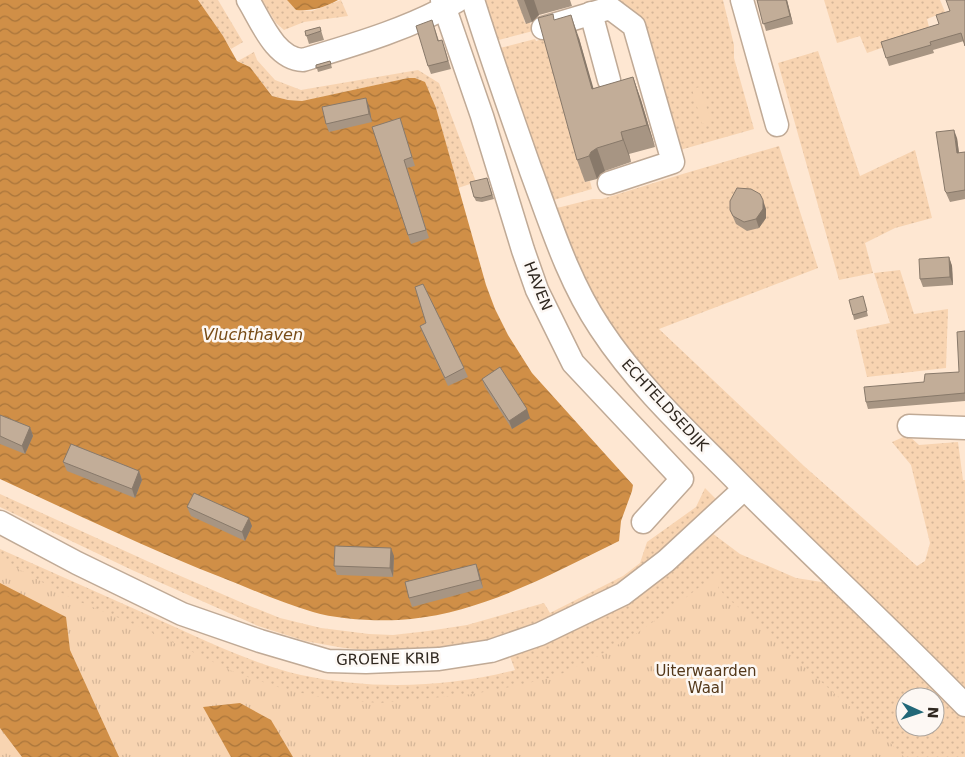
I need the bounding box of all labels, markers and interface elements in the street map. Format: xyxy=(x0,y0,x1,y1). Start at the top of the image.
street label: HAVEN xyxy=(520,259,556,313)
water label: Vluchthaven xyxy=(203,325,303,344)
street label: ECHTELDSEDIJK xyxy=(618,355,713,456)
street label: GROENE KRIB xyxy=(336,649,440,669)
park label: Uiterwaarden Waal xyxy=(655,662,757,697)
north arrow xyxy=(895,687,945,737)
text: N xyxy=(925,706,941,719)

